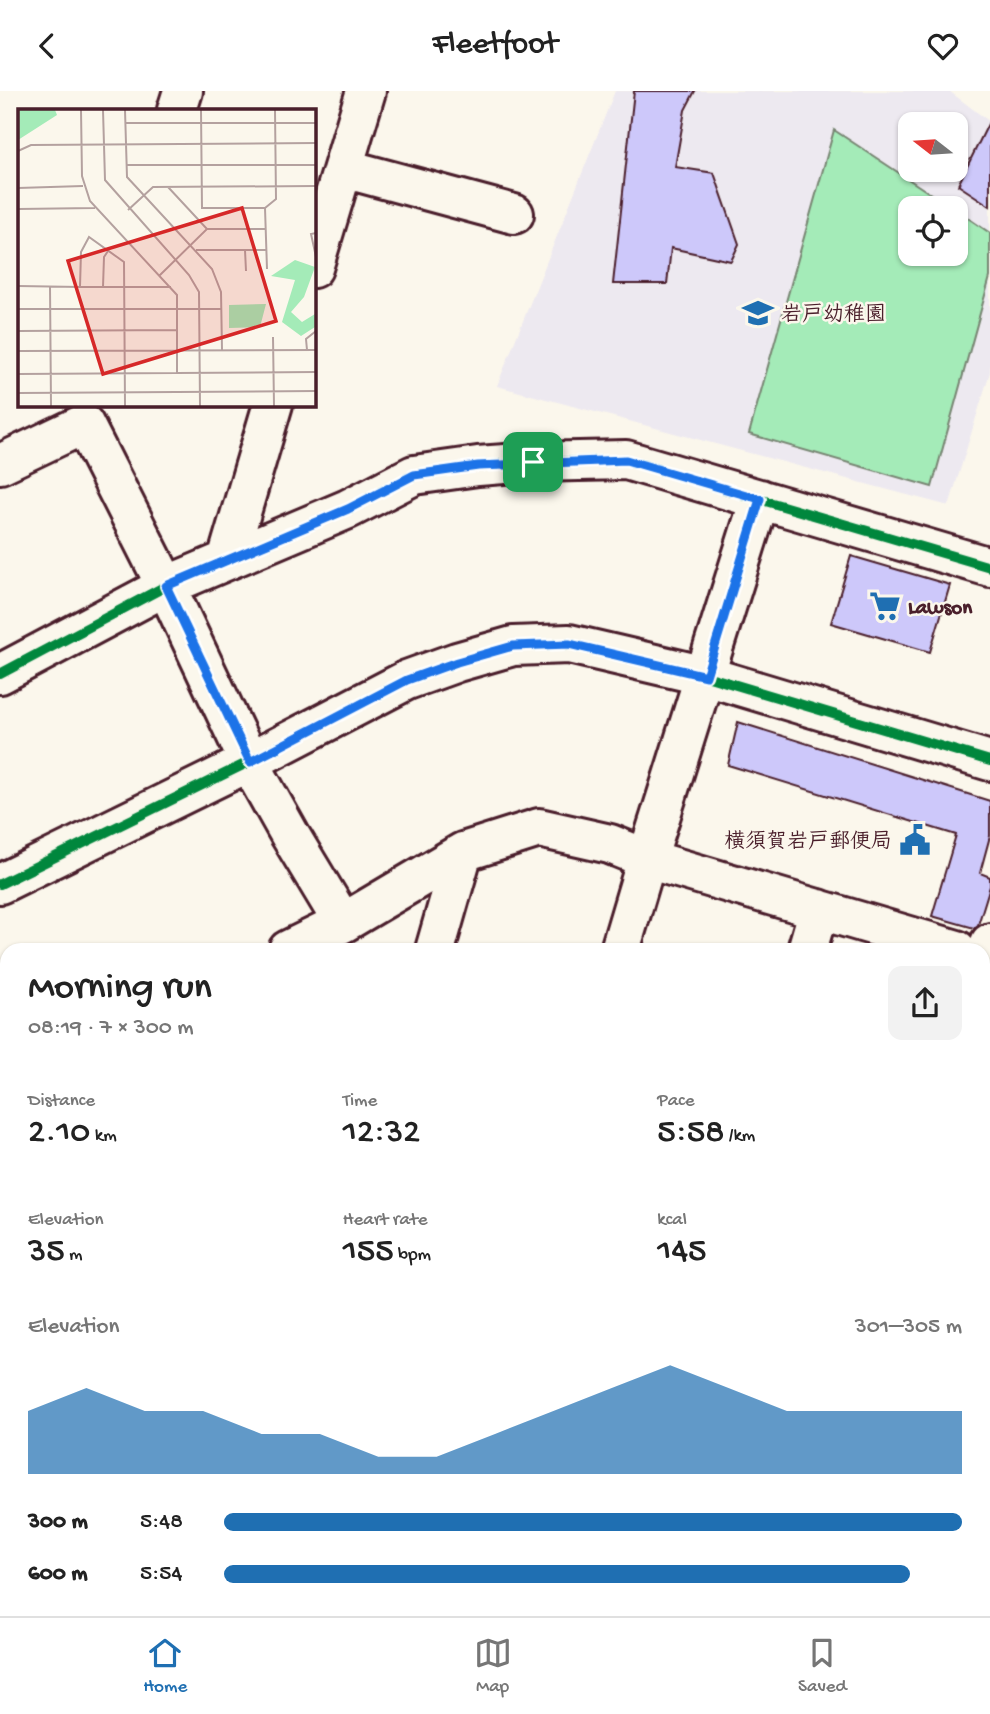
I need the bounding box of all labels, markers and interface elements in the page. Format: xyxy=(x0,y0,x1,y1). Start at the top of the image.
icon: back xyxy=(28,27,66,65)
text: Fleetfoot xyxy=(432,27,558,65)
icon: heart xyxy=(924,27,962,65)
inset map xyxy=(18,109,315,406)
north arrow xyxy=(898,112,968,182)
map controls xyxy=(898,112,968,266)
button: locate xyxy=(898,196,968,266)
school or university icon: 岩戸幼稚園 xyxy=(741,296,775,330)
place label: 岩戸幼稚園 xyxy=(781,302,886,329)
pin xyxy=(503,432,563,492)
icon: arrive xyxy=(514,443,552,481)
supermarket icon: Lawson xyxy=(868,589,902,623)
place label: Lawson xyxy=(908,597,973,622)
public building icon: 横須賀岩戸郵便局 xyxy=(898,823,932,857)
place label: 横須賀岩戸郵便局 xyxy=(724,829,892,856)
button: share xyxy=(888,966,962,1040)
text: Morning run xyxy=(28,967,212,1011)
text: 08:19 · 7 × 300 m xyxy=(28,1015,194,1042)
text: Distance xyxy=(28,1090,95,1113)
text: Time xyxy=(343,1090,377,1113)
text: Pace xyxy=(657,1090,695,1113)
text: 2.10 xyxy=(28,1113,90,1154)
text: 12:32 xyxy=(343,1113,420,1154)
text: 5:58 xyxy=(657,1113,724,1154)
text: km xyxy=(90,1125,117,1148)
text: /km xyxy=(724,1125,755,1148)
text: Elevation xyxy=(28,1209,104,1232)
text: Heart rate xyxy=(343,1209,428,1232)
text: kcal xyxy=(657,1209,687,1232)
text: 35 xyxy=(28,1232,65,1273)
text: 155 xyxy=(343,1232,394,1273)
text: 145 xyxy=(657,1232,706,1273)
text: m xyxy=(65,1244,83,1267)
text: bpm xyxy=(394,1244,431,1267)
text: Elevation xyxy=(28,1314,119,1341)
text: 301–305 m xyxy=(855,1314,962,1341)
text: 300 m xyxy=(28,1509,88,1536)
text: 5:48 xyxy=(140,1509,183,1536)
text: 600 m xyxy=(28,1561,88,1588)
text: 5:54 xyxy=(140,1561,182,1588)
tab: Home xyxy=(143,1634,187,1699)
tab: Map xyxy=(474,1634,512,1699)
tab: Saved xyxy=(798,1634,847,1699)

